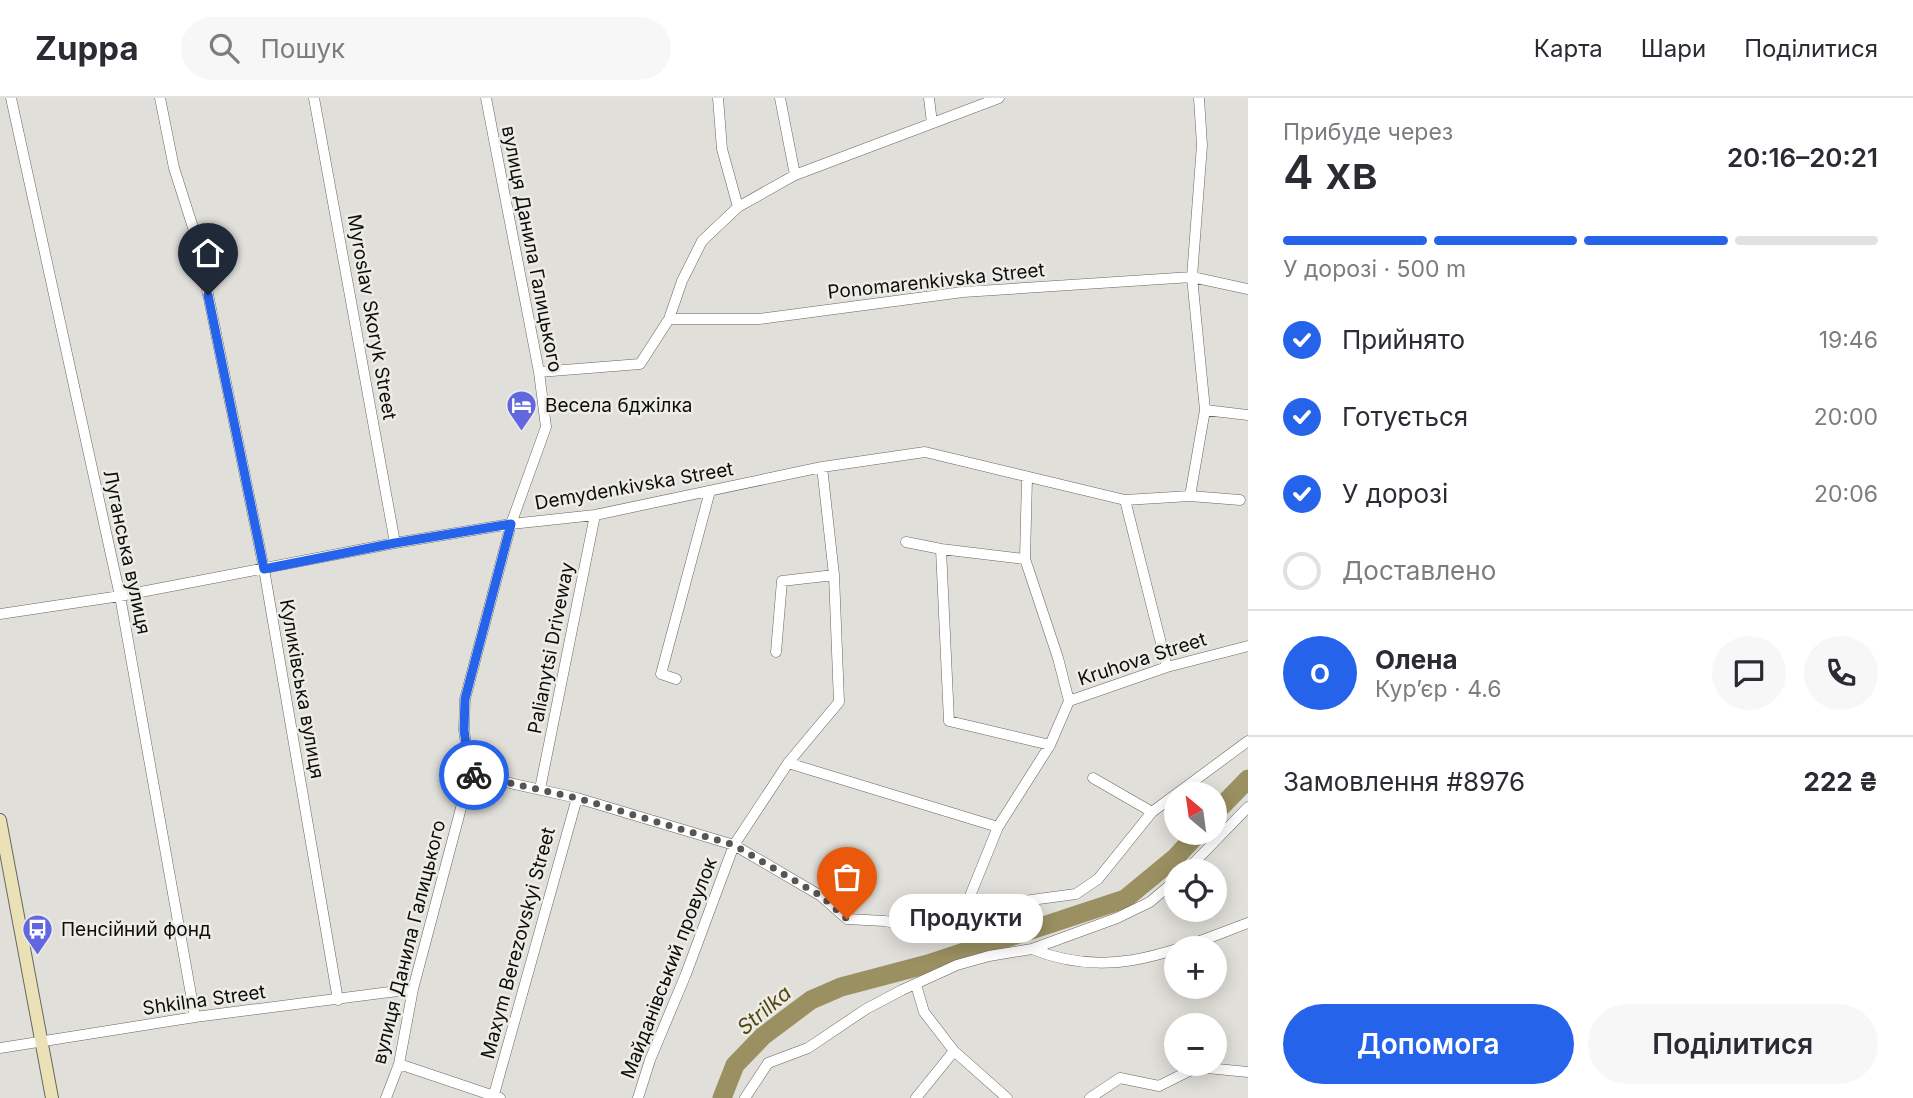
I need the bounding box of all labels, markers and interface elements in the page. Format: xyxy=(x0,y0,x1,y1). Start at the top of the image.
search box xyxy=(181,17,671,80)
text: Zuppa xyxy=(35,28,139,68)
icon: search xyxy=(205,29,243,67)
text: Пошук xyxy=(261,33,345,64)
text: Карта xyxy=(1534,34,1603,63)
text: Шари xyxy=(1641,34,1706,63)
text: Поділитися xyxy=(1744,34,1878,63)
text: Прибуде через xyxy=(1283,118,1453,146)
street label: вулиця Данила Галицького xyxy=(497,124,567,374)
text: 20:16–20:21 xyxy=(1727,142,1878,173)
text: 4 хв xyxy=(1283,144,1378,200)
street label: Myroslav Skoryk Street xyxy=(343,212,401,422)
pin xyxy=(178,223,238,295)
icon: home xyxy=(189,234,227,272)
text: У дорозі · 500 m xyxy=(1283,255,1466,283)
street label: Ponomarenkivska Street xyxy=(826,258,1046,304)
icon: check xyxy=(1283,321,1321,359)
text: Прийнято xyxy=(1342,324,1465,355)
text: 19:46 xyxy=(1819,326,1878,354)
hotel icon: Весела бджілка xyxy=(505,388,539,432)
place label: Весела бджілка xyxy=(545,394,692,417)
icon: check xyxy=(1283,398,1321,436)
text: Готується xyxy=(1342,401,1468,432)
text: 20:00 xyxy=(1814,403,1878,431)
street label: Demydenkivska Street xyxy=(533,457,735,515)
street label: Луганська вулиця xyxy=(98,468,156,636)
icon: check xyxy=(1283,475,1321,513)
text: У дорозі xyxy=(1342,478,1448,509)
text: 20:06 xyxy=(1814,480,1878,508)
text: Доставлено xyxy=(1342,555,1496,586)
street label: Palianytsi Driveway xyxy=(523,560,579,736)
street label: Куликівська вулиця xyxy=(275,597,329,781)
street label: Kruhova Street xyxy=(1075,627,1209,691)
button: chat xyxy=(1712,636,1786,710)
button: phone xyxy=(1804,636,1878,710)
text: Олена xyxy=(1375,644,1458,675)
text: О xyxy=(1310,658,1330,689)
text: Кур’єр · 4.6 xyxy=(1375,675,1502,703)
courier xyxy=(439,740,509,810)
icon: bike xyxy=(455,756,493,794)
text: Замовлення #8976 xyxy=(1283,766,1525,797)
text: 222 ₴ xyxy=(1804,766,1878,797)
north arrow xyxy=(1164,782,1227,845)
map controls xyxy=(1164,782,1227,1076)
street label: вулиця Данила Галицького xyxy=(368,818,450,1066)
street label: Maxym Berezovskyi Street xyxy=(476,825,560,1061)
pin xyxy=(817,847,877,919)
street label: Майданівський провулок xyxy=(616,853,722,1082)
icon: bag xyxy=(828,858,866,896)
button: locate xyxy=(1164,859,1227,922)
callout: Продукти xyxy=(889,894,1043,944)
text: Продукти xyxy=(910,904,1022,932)
bus stop icon: Пенсійний фонд xyxy=(21,912,55,956)
place label: Пенсійний фонд xyxy=(61,918,211,941)
button: + xyxy=(1164,936,1227,999)
street label: Shkilna Street xyxy=(141,980,267,1020)
water label: Strilka xyxy=(732,980,796,1040)
button: Допомога xyxy=(1283,1004,1574,1084)
button: Поділитися xyxy=(1588,1004,1878,1084)
button: − xyxy=(1164,1013,1227,1076)

